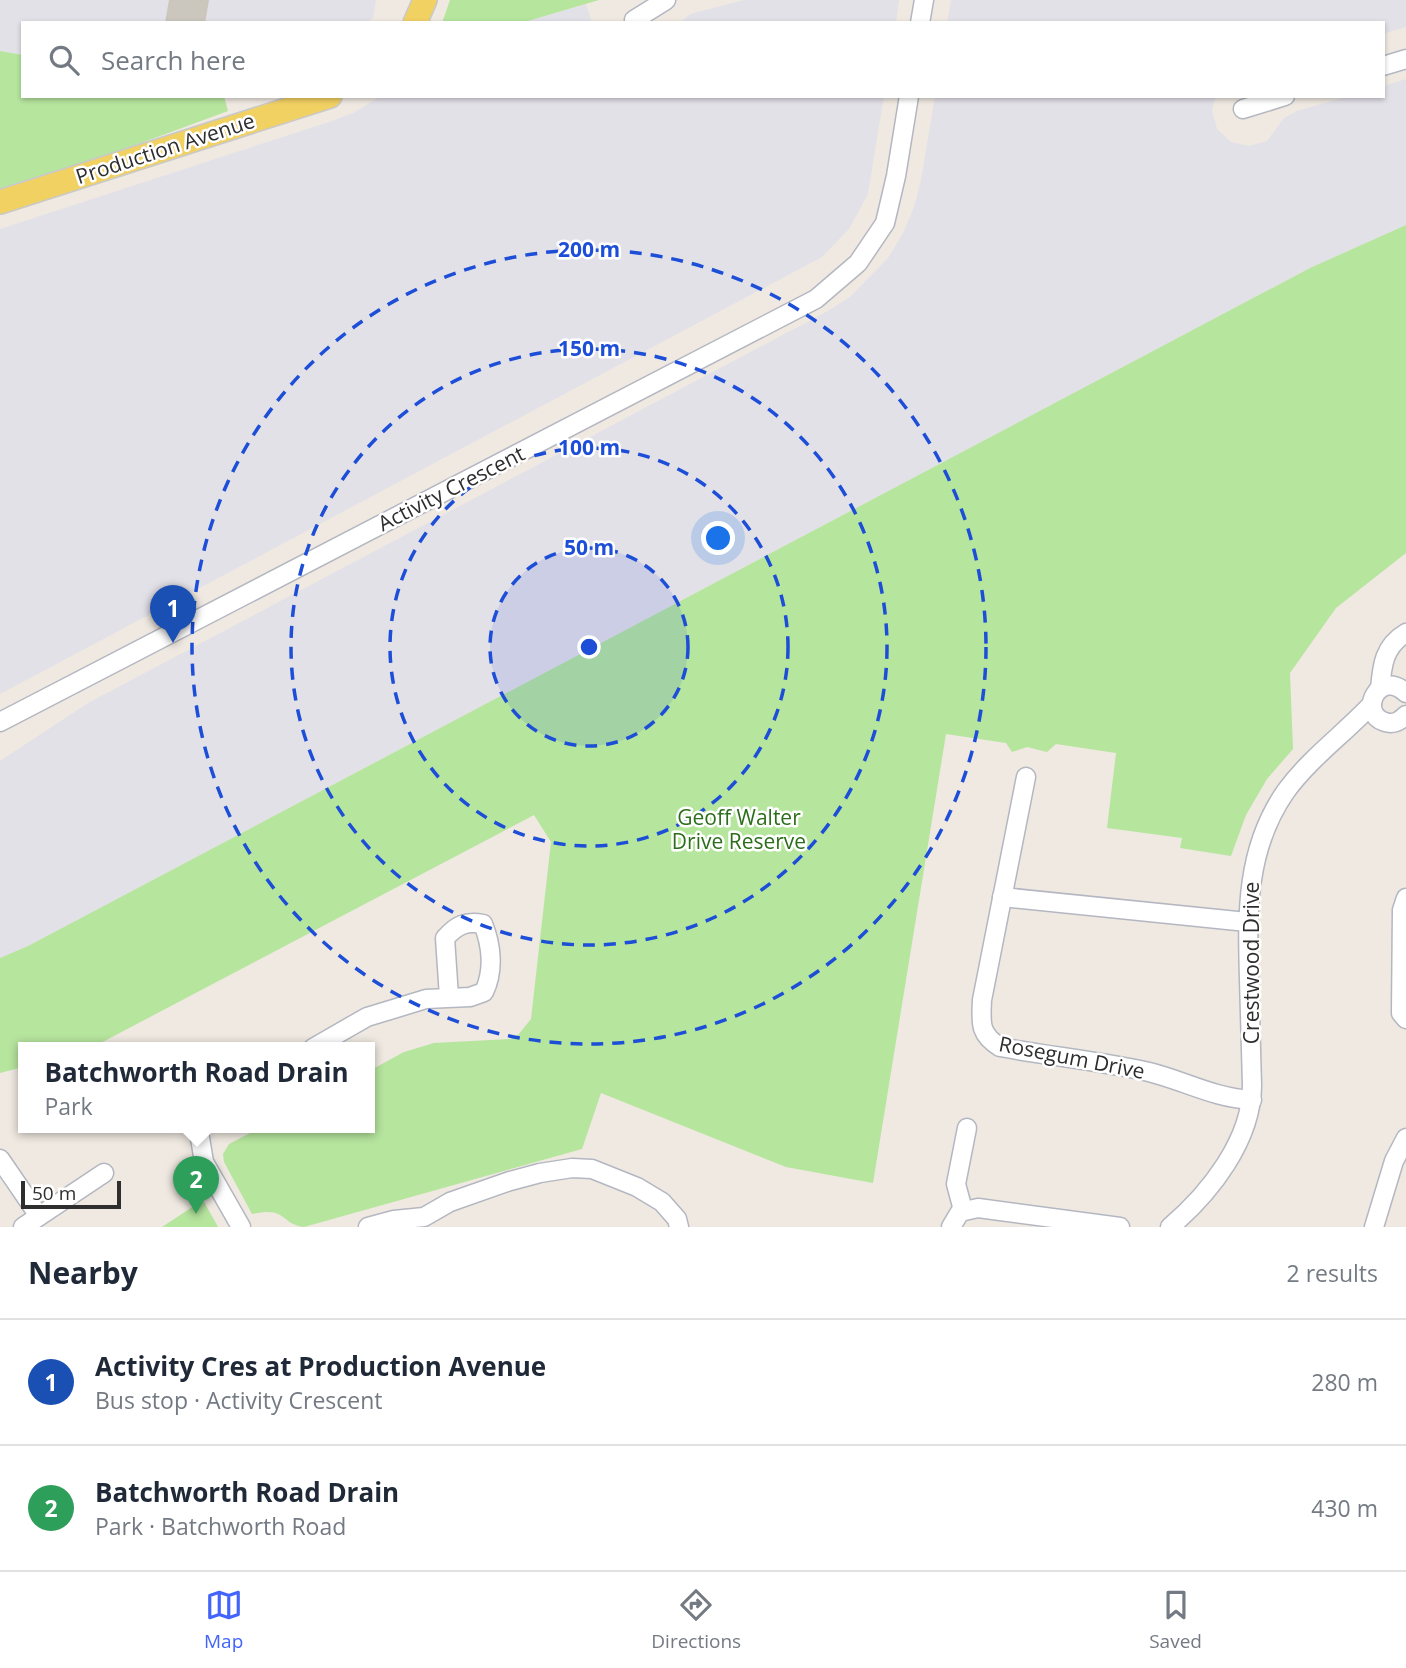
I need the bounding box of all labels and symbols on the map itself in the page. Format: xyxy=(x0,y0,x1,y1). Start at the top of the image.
street label: Production Avenue xyxy=(72,106,258,190)
text: 200 m xyxy=(558,235,620,263)
text: 150 m xyxy=(558,334,620,362)
text: 100 m xyxy=(558,433,620,461)
street label: Activity Crescent xyxy=(373,439,529,537)
your location xyxy=(701,521,735,555)
text: 50 m xyxy=(564,533,614,561)
pin: 1 xyxy=(150,585,196,643)
centre of rings xyxy=(577,635,601,659)
park label: Geoff Walter Drive Reserve xyxy=(672,803,806,855)
street label: Crestwood Drive xyxy=(1237,882,1265,1044)
street label: Rosegum Drive xyxy=(997,1029,1147,1085)
pin: 2 xyxy=(173,1156,219,1214)
scale bar xyxy=(21,1178,121,1210)

